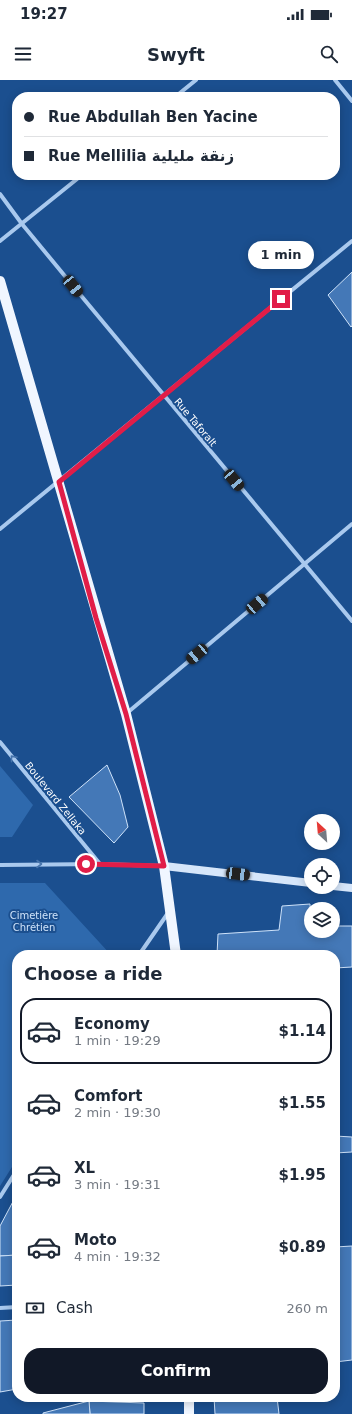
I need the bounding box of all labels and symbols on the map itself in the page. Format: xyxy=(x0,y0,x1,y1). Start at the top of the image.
callout: 1 min xyxy=(248,241,314,269)
car xyxy=(61,273,85,299)
route end xyxy=(272,290,290,308)
street label: Rue Taforalt xyxy=(172,396,219,449)
car xyxy=(222,467,246,493)
car xyxy=(244,592,270,616)
car xyxy=(184,642,210,666)
one-way arrow xyxy=(11,755,18,763)
street label: Boulevard Zellaka xyxy=(23,760,88,837)
north arrow xyxy=(304,814,340,850)
route start xyxy=(77,855,95,873)
one-way arrow xyxy=(36,860,42,868)
car xyxy=(225,867,251,881)
park label: Cimetière Chrétien xyxy=(10,910,58,933)

